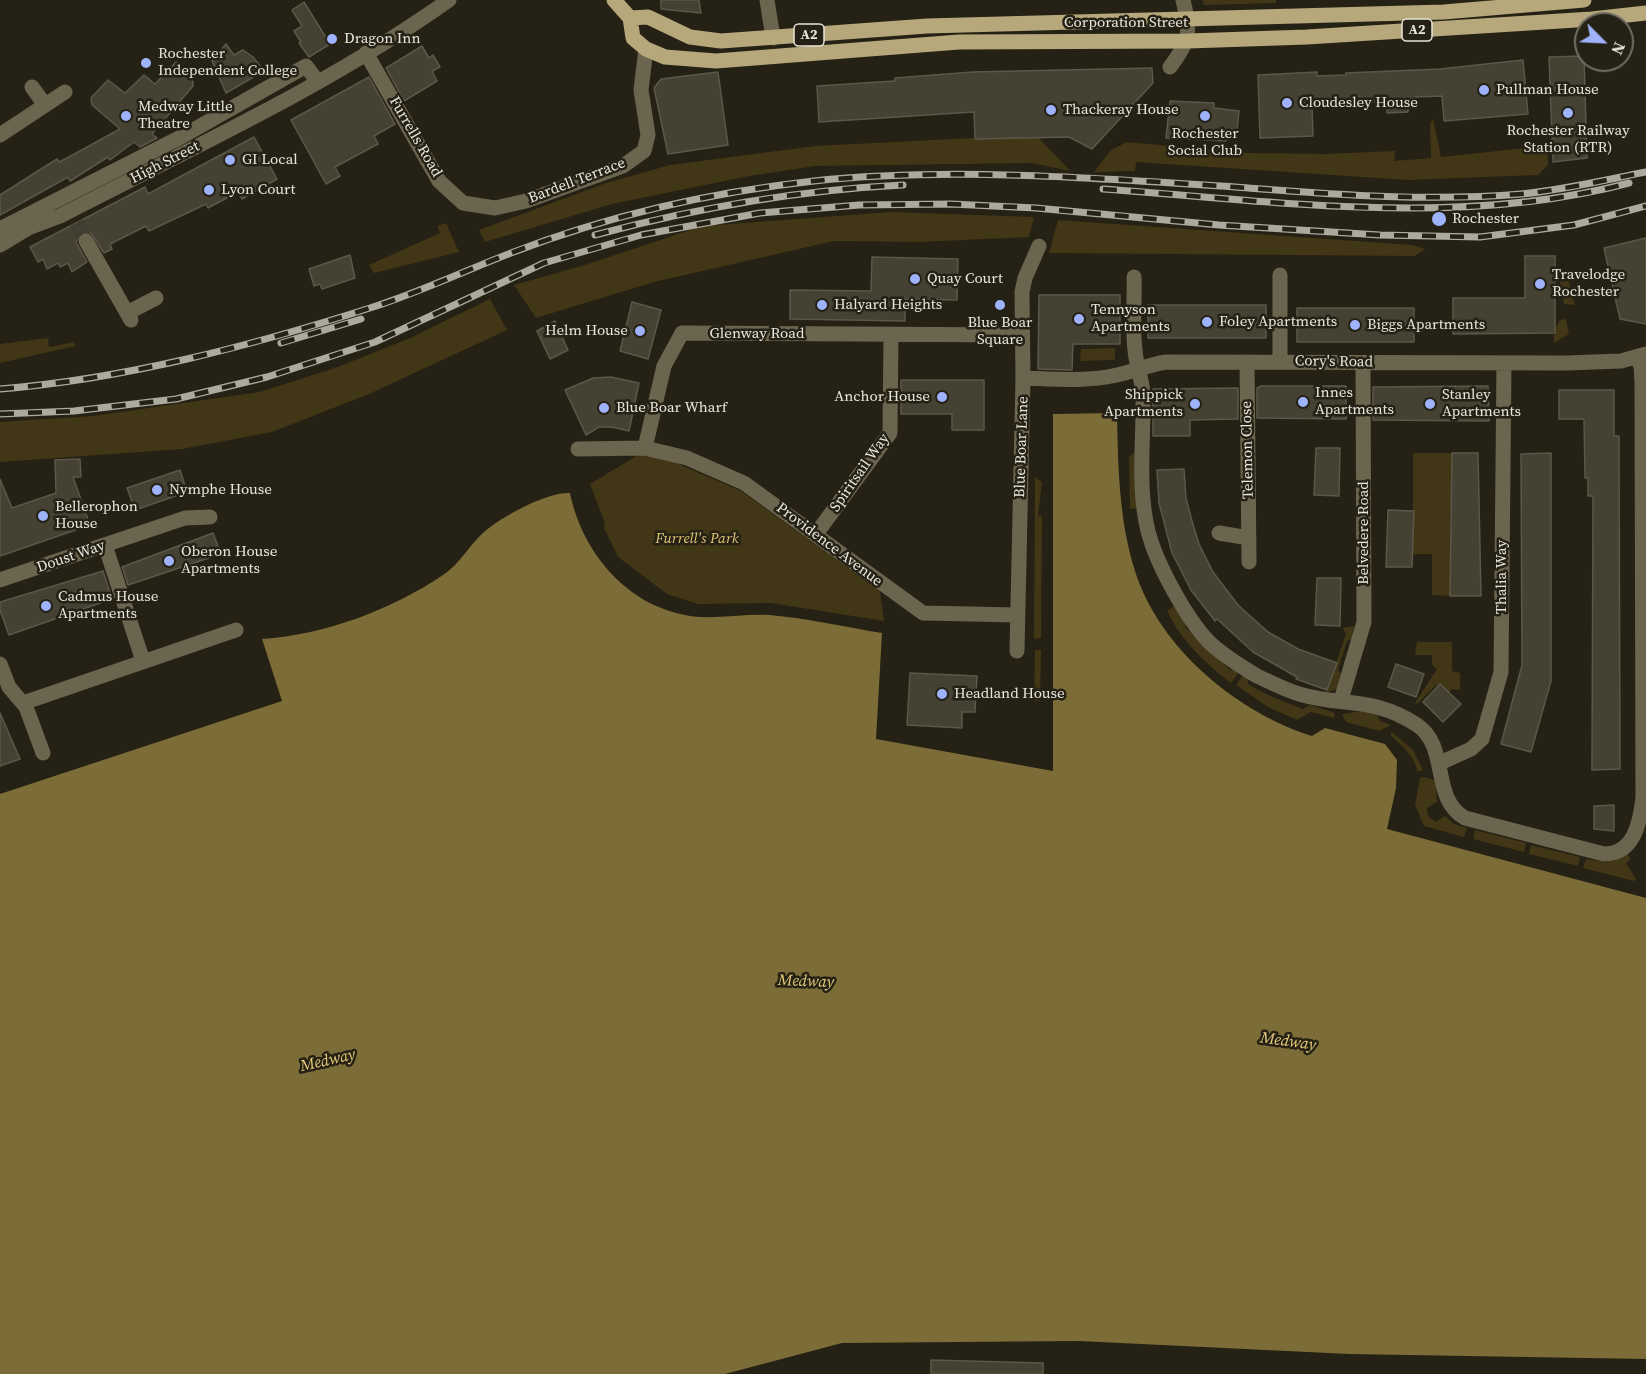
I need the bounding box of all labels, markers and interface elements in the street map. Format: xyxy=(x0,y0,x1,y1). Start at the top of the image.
north arrow xyxy=(1574,12,1634,72)
street label: Corporation Street xyxy=(1064,14,1188,32)
road number: A2 xyxy=(1402,19,1432,41)
road number: A2 xyxy=(794,24,824,46)
place label: Dragon Inn xyxy=(344,30,420,48)
marker: Dragon Inn xyxy=(325,32,339,46)
text: N xyxy=(1606,39,1631,58)
place label: Rochester Independent College xyxy=(158,45,297,80)
marker: Rochester Independent College xyxy=(139,56,153,70)
place label: Pullman House xyxy=(1496,81,1599,99)
marker: Pullman House xyxy=(1477,83,1491,97)
street label: Furrells Road xyxy=(385,93,445,181)
place label: Cloudesley House xyxy=(1299,94,1418,112)
marker: Cloudesley House xyxy=(1280,96,1294,110)
place label: Medway Little Theatre xyxy=(138,98,233,133)
place label: Thackeray House xyxy=(1063,101,1179,119)
marker: Thackeray House xyxy=(1044,103,1058,117)
marker: Rochester Railway Station (RTR) xyxy=(1561,106,1575,120)
marker: Medway Little Theatre xyxy=(119,109,133,123)
marker: Rochester Social Club xyxy=(1198,109,1212,123)
place label: Rochester Railway Station (RTR) xyxy=(1506,122,1630,157)
place label: Rochester Social Club xyxy=(1168,125,1242,160)
street label: High Street xyxy=(127,138,203,188)
place label: GI Local xyxy=(242,151,298,169)
marker: GI Local xyxy=(223,153,237,167)
street label: Bardell Terrace xyxy=(526,154,628,208)
place label: Lyon Court xyxy=(221,181,295,199)
marker: Lyon Court xyxy=(202,183,216,197)
marker: Rochester xyxy=(1430,210,1448,228)
place label: Rochester xyxy=(1452,210,1519,228)
place label: Travelodge Rochester xyxy=(1552,266,1625,301)
place label: Quay Court xyxy=(927,270,1003,288)
marker: Quay Court xyxy=(908,272,922,286)
marker: Travelodge Rochester xyxy=(1533,277,1547,291)
place label: Halyard Heights xyxy=(834,296,942,314)
marker: Halyard Heights xyxy=(815,298,829,312)
marker: Blue Boar Square xyxy=(993,298,1007,312)
place label: Tennyson Apartments xyxy=(1091,301,1170,336)
marker: Tennyson Apartments xyxy=(1072,312,1086,326)
place label: Foley Apartments xyxy=(1219,313,1337,331)
place label: Blue Boar Square xyxy=(968,314,1032,349)
marker: Foley Apartments xyxy=(1200,315,1214,329)
place label: Biggs Apartments xyxy=(1367,316,1485,334)
marker: Biggs Apartments xyxy=(1348,318,1362,332)
place label: Helm House xyxy=(545,322,628,340)
marker: Helm House xyxy=(633,324,647,338)
street label: Glenway Road xyxy=(710,325,804,343)
street label: Cory's Road xyxy=(1295,352,1373,372)
place label: Innes Apartments xyxy=(1315,384,1394,419)
place label: Shippick Apartments xyxy=(1104,386,1183,421)
place label: Stanley Apartments xyxy=(1442,386,1521,421)
place label: Anchor House xyxy=(834,388,930,406)
marker: Anchor House xyxy=(935,390,949,404)
marker: Innes Apartments xyxy=(1296,395,1310,409)
street label: Blue Boar Lane xyxy=(1011,396,1033,498)
marker: Shippick Apartments xyxy=(1188,397,1202,411)
marker: Stanley Apartments xyxy=(1423,397,1437,411)
place label: Blue Boar Wharf xyxy=(616,399,727,417)
marker: Blue Boar Wharf xyxy=(597,401,611,415)
street label: Telemon Close xyxy=(1238,401,1258,499)
street label: Spiritsail Way xyxy=(826,430,894,516)
place label: Nymphe House xyxy=(169,481,272,499)
street label: Belvedere Road xyxy=(1355,481,1373,585)
marker: Nymphe House xyxy=(150,483,164,497)
place label: Bellerophon House xyxy=(55,498,138,533)
street label: Providence Avenue xyxy=(772,499,886,591)
marker: Bellerophon House xyxy=(36,509,50,523)
park label: Furrell's Park xyxy=(655,530,739,548)
street label: Doust Way xyxy=(35,537,107,577)
street label: Thalia Way xyxy=(1493,540,1511,614)
place label: Oberon House Apartments xyxy=(181,543,277,578)
marker: Oberon House Apartments xyxy=(162,554,176,568)
place label: Cadmus House Apartments xyxy=(58,588,158,623)
marker: Cadmus House Apartments xyxy=(39,599,53,613)
place label: Headland House xyxy=(954,685,1065,703)
marker: Headland House xyxy=(935,687,949,701)
water label: Medway xyxy=(778,971,834,993)
water label: Medway xyxy=(1259,1029,1317,1055)
water label: Medway xyxy=(298,1045,358,1077)

